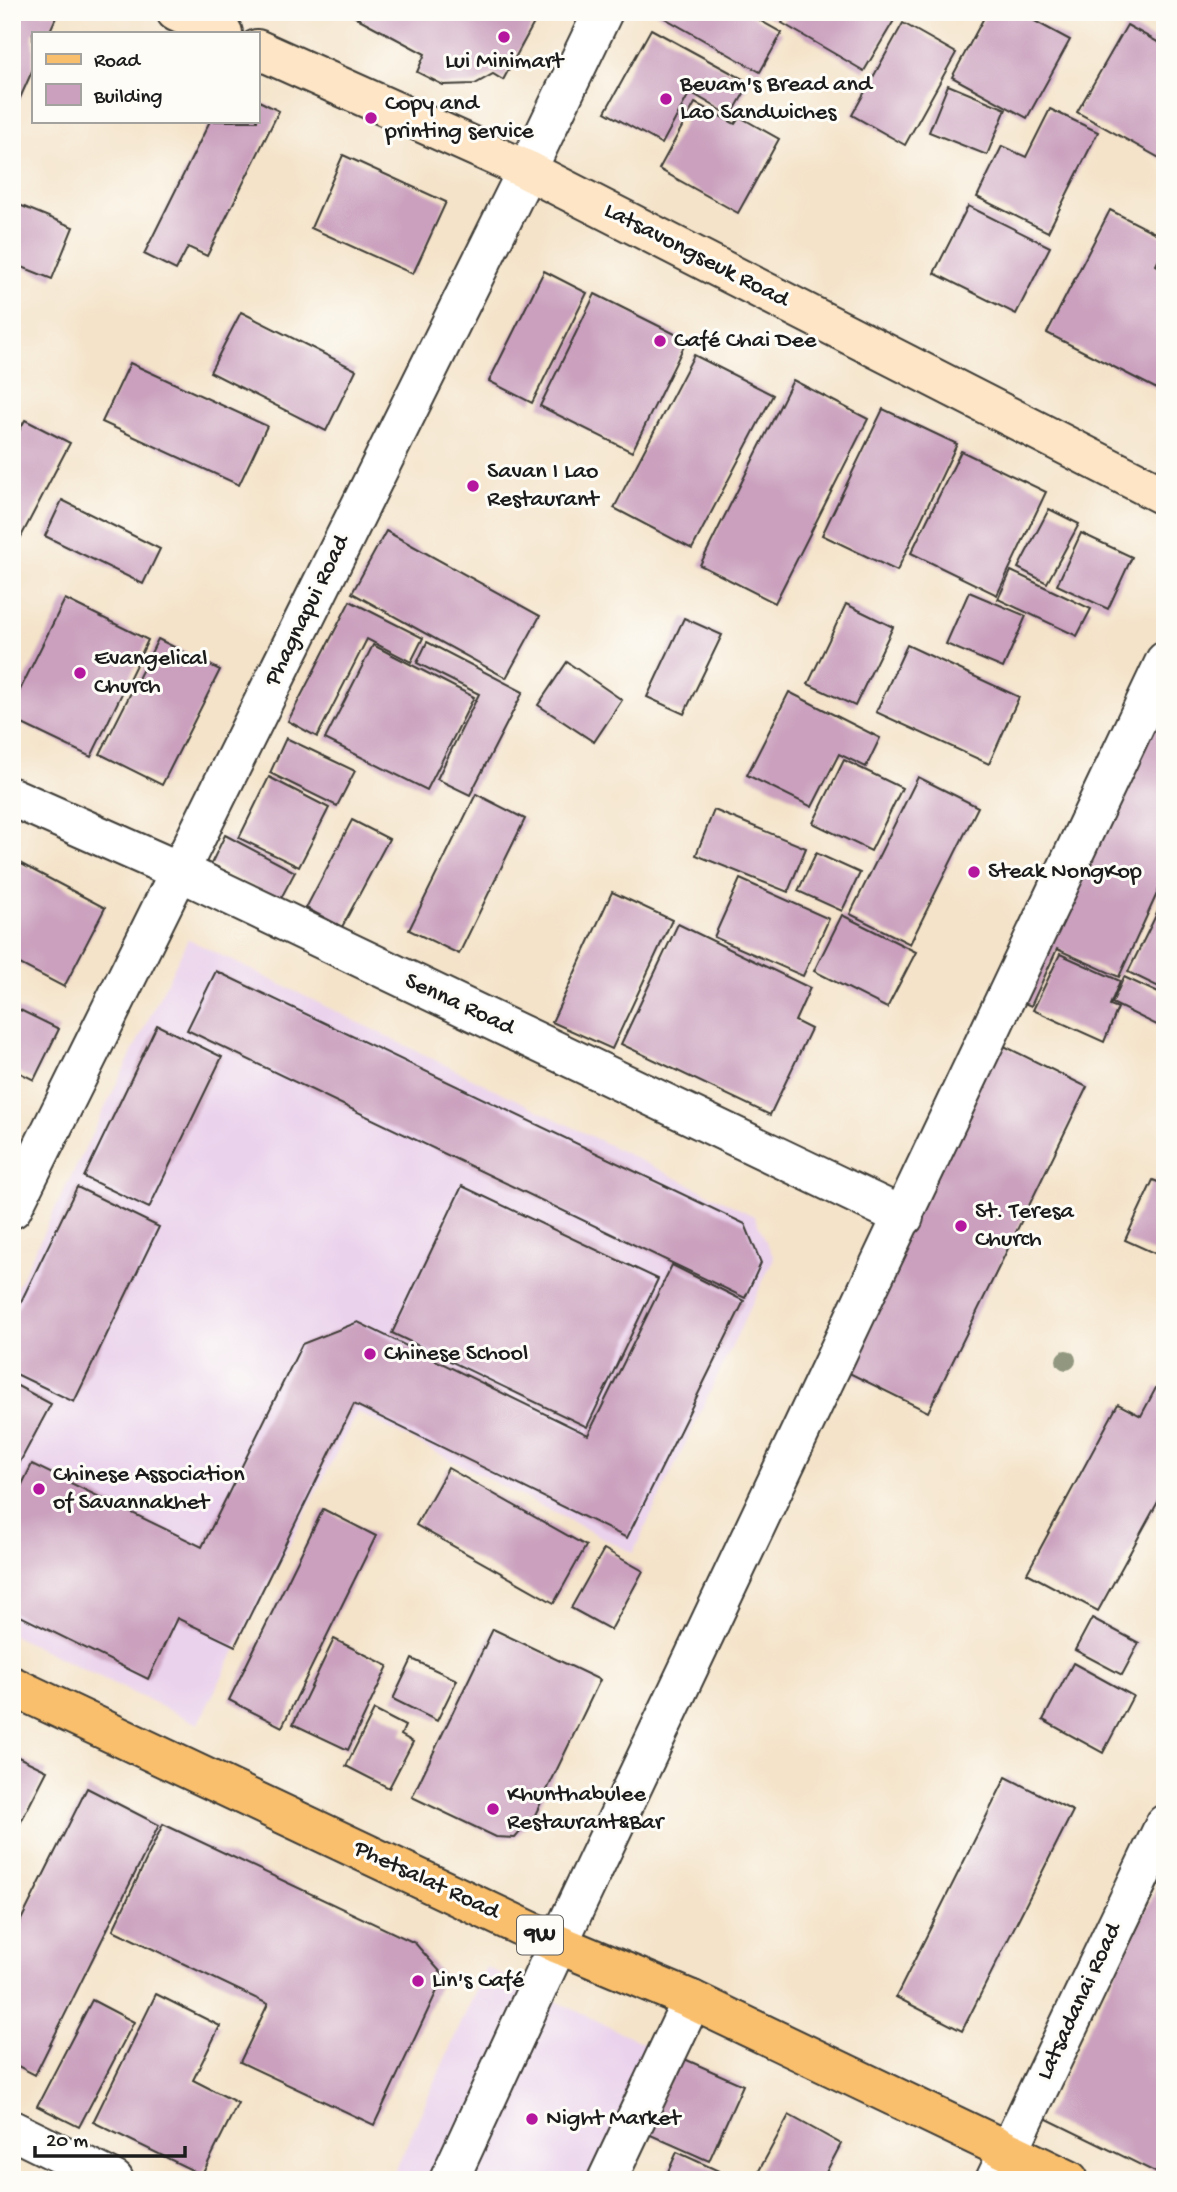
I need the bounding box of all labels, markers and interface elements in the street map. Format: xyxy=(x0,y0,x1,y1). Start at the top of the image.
marker: Lui Minimart xyxy=(496,29,512,45)
legend xyxy=(32,32,259,122)
place label: Lui Minimart xyxy=(445,48,565,77)
text: Road xyxy=(94,50,142,75)
place label: Beuam's Bread and Lao Sandwiches xyxy=(679,71,874,128)
text: Building xyxy=(93,86,163,111)
place label: Copy and printing service xyxy=(384,90,534,147)
marker: Beuam's Bread and Lao Sandwiches xyxy=(658,91,674,107)
marker: Copy and printing service xyxy=(363,110,379,126)
street label: Latsavongseuk Road xyxy=(599,197,795,316)
place label: Café Chai Dee xyxy=(674,327,817,356)
marker: Café Chai Dee xyxy=(652,333,668,349)
place label: Savan I Lao Restaurant xyxy=(487,458,600,515)
marker: Savan I Lao Restaurant xyxy=(465,478,481,494)
street label: Phagnapui Road xyxy=(259,529,358,692)
place label: Evangelical Church xyxy=(94,645,208,702)
marker: Evangelical Church xyxy=(72,665,88,681)
place label: Steak NongKop xyxy=(988,858,1142,887)
marker: Steak NongKop xyxy=(966,864,982,880)
street label: Senna Road xyxy=(400,967,520,1044)
place label: St. Teresa Church xyxy=(975,1198,1074,1255)
marker: St. Teresa Church xyxy=(953,1218,969,1234)
place label: Chinese School xyxy=(384,1340,528,1369)
marker: Chinese School xyxy=(362,1346,378,1362)
place label: Chinese Association of Savannakhet xyxy=(53,1461,245,1518)
marker: Chinese Association of Savannakhet xyxy=(31,1481,47,1497)
place label: Khunthabulee Restaurant&Bar xyxy=(507,1781,666,1838)
marker: Khunthabulee Restaurant&Bar xyxy=(485,1801,501,1817)
street label: Phetsalat Road xyxy=(348,1834,505,1928)
road number: 9W xyxy=(517,1916,563,1954)
street label: Latsadanai Road xyxy=(1031,1917,1130,2085)
place label: Lin's Café xyxy=(432,1967,525,1996)
marker: Lin's Café xyxy=(410,1973,426,1989)
place label: Night Market xyxy=(546,2105,682,2134)
marker: Night Market xyxy=(524,2111,540,2127)
scale bar xyxy=(35,2115,186,2159)
text: 20 m xyxy=(46,2130,88,2155)

